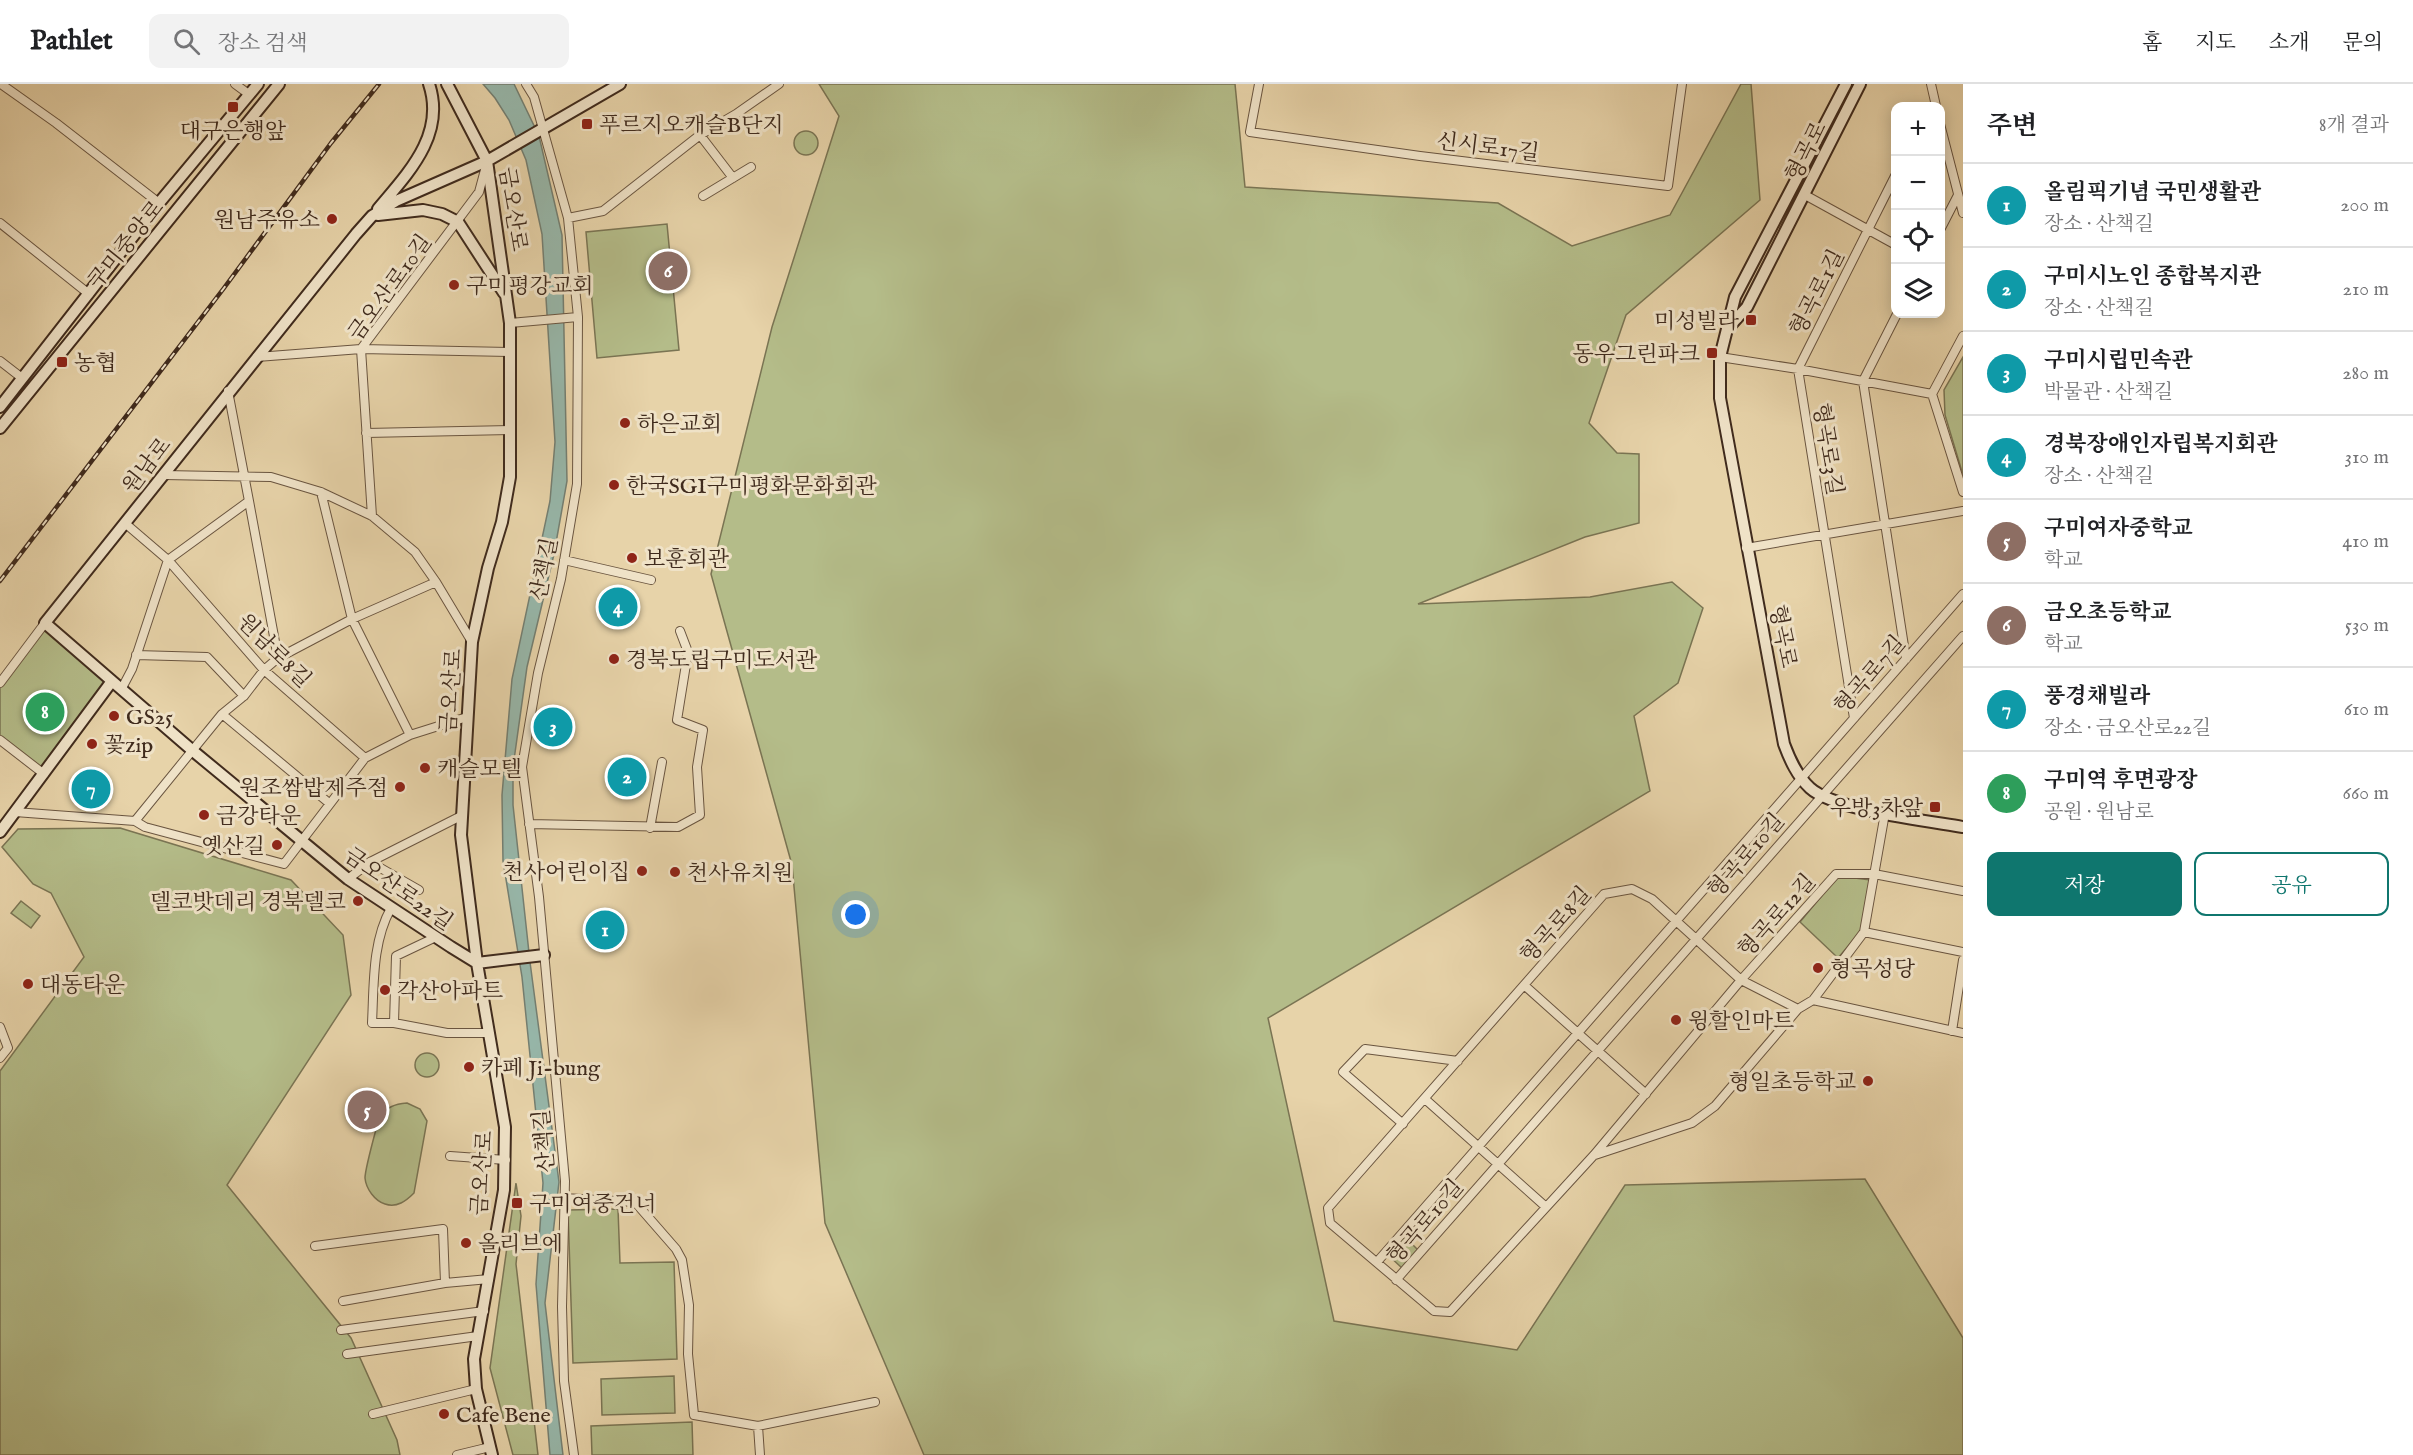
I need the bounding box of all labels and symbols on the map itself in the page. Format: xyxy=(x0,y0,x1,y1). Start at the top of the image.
marker: 대구은행앞 xyxy=(226,100,240,114)
place label: 푸르지오캐슬B단지 xyxy=(599,112,784,140)
marker: 푸르지오캐슬B단지 xyxy=(580,117,594,131)
street label: 형곡로 xyxy=(1780,117,1834,187)
place label: 대구은행앞 xyxy=(180,118,287,146)
street label: 신시로17길 xyxy=(1435,128,1541,168)
street label: 금오산로 xyxy=(492,165,533,253)
street label: 구미중앙로 xyxy=(82,195,171,295)
place label: 원남주유소 xyxy=(214,207,320,235)
marker: 원남주유소 xyxy=(325,212,339,226)
street label: 금오산로10길 xyxy=(343,229,439,347)
street label: 형곡로1길 xyxy=(1784,245,1851,341)
pin: 6 xyxy=(648,248,688,294)
place label: 구미평강교회 xyxy=(466,273,594,301)
marker: 구미평강교회 xyxy=(447,278,461,292)
place label: 미성빌라 xyxy=(1654,308,1740,336)
marker: 미성빌라 xyxy=(1744,313,1758,327)
place label: 동우그린파크 xyxy=(1572,341,1700,369)
marker: 동우그린파크 xyxy=(1705,346,1719,360)
place label: 농협 xyxy=(74,350,117,378)
marker: 농협 xyxy=(55,355,69,369)
street label: 형곡로3길 xyxy=(1806,401,1848,498)
place label: 하은교회 xyxy=(637,411,722,439)
marker: 하은교회 xyxy=(618,416,632,430)
street label: 원남로 xyxy=(117,432,178,500)
place label: 한국SGI구미평화문화회관 xyxy=(626,473,878,501)
marker: 한국SGI구미평화문화회관 xyxy=(607,478,621,492)
street label: 산책길 xyxy=(525,535,565,603)
place label: 보훈회관 xyxy=(644,546,730,574)
marker: 보훈회관 xyxy=(625,551,639,565)
pin: 4 xyxy=(598,584,638,630)
street label: 형곡로 xyxy=(1762,602,1802,670)
street label: 원남로8길 xyxy=(231,608,317,694)
street label: 형곡로7길 xyxy=(1829,630,1912,720)
place label: 경북도립구미도서관 xyxy=(626,647,818,675)
street label: 금오산로 xyxy=(435,648,469,735)
marker: 경북도립구미도서관 xyxy=(607,652,621,666)
pin: 8 xyxy=(26,690,64,734)
place label: GS25 xyxy=(126,704,173,732)
pin: 3 xyxy=(534,704,572,750)
marker: GS25 xyxy=(107,709,121,723)
place label: 꽃zip xyxy=(104,732,153,760)
marker: 꽃zip xyxy=(85,737,99,751)
pin: 2 xyxy=(608,754,646,800)
place label: 캐슬모텔 xyxy=(437,756,522,784)
marker: 캐슬모텔 xyxy=(418,761,432,775)
pin: 7 xyxy=(72,766,110,812)
place label: 원조쌈밥제주점 xyxy=(239,775,388,803)
marker: 원조쌈밥제주점 xyxy=(393,780,407,794)
place label: 우방3차앞 xyxy=(1830,795,1924,823)
marker: 우방3차앞 xyxy=(1928,800,1942,814)
place label: 금강타운 xyxy=(216,803,301,831)
marker: 금강타운 xyxy=(197,808,211,822)
street label: 형곡로10길 xyxy=(1702,808,1791,905)
place label: 옛산길 xyxy=(201,833,265,861)
marker: 옛산길 xyxy=(270,838,284,852)
street label: 금오산로22길 xyxy=(338,842,458,938)
place label: 천사어린이집 xyxy=(502,859,630,887)
place label: 천사유치원 xyxy=(687,860,793,888)
marker: 천사어린이집 xyxy=(635,864,649,878)
marker: 천사유치원 xyxy=(668,865,682,879)
street label: 형곡로12길 xyxy=(1732,869,1823,964)
street label: 형곡로8길 xyxy=(1515,881,1598,970)
place label: 델코밧데리 경북델코 xyxy=(150,889,346,917)
marker: 델코밧데리 경북델코 xyxy=(351,894,365,908)
your location xyxy=(841,900,870,929)
pin: 1 xyxy=(586,908,624,952)
place label: 형곡성당 xyxy=(1830,956,1916,984)
marker: 형곡성당 xyxy=(1811,961,1825,975)
place label: 대동타운 xyxy=(40,972,125,1000)
marker: 대동타운 xyxy=(21,977,35,991)
place label: 각산아파트 xyxy=(397,978,503,1006)
marker: 각산아파트 xyxy=(378,983,392,997)
place label: 윙할인마트 xyxy=(1688,1008,1794,1036)
marker: 윙할인마트 xyxy=(1669,1013,1683,1027)
place label: 카페 Ji-bung xyxy=(481,1055,601,1083)
marker: 카페 Ji-bung xyxy=(462,1060,476,1074)
place label: 형일초등학교 xyxy=(1728,1069,1856,1097)
marker: 형일초등학교 xyxy=(1861,1074,1875,1088)
pin: 5 xyxy=(348,1088,386,1132)
street label: 산책길 xyxy=(528,1108,562,1174)
street label: 금오산로 xyxy=(466,1130,500,1217)
street label: 형곡로10길 xyxy=(1381,1174,1470,1271)
place label: 구미여중건너 xyxy=(529,1191,657,1219)
marker: 구미여중건너 xyxy=(510,1196,524,1210)
place label: 올리브에 xyxy=(478,1231,563,1259)
marker: 올리브에 xyxy=(459,1236,473,1250)
place label: Cafe Bene xyxy=(456,1402,551,1430)
marker: Cafe Bene xyxy=(437,1407,451,1421)

